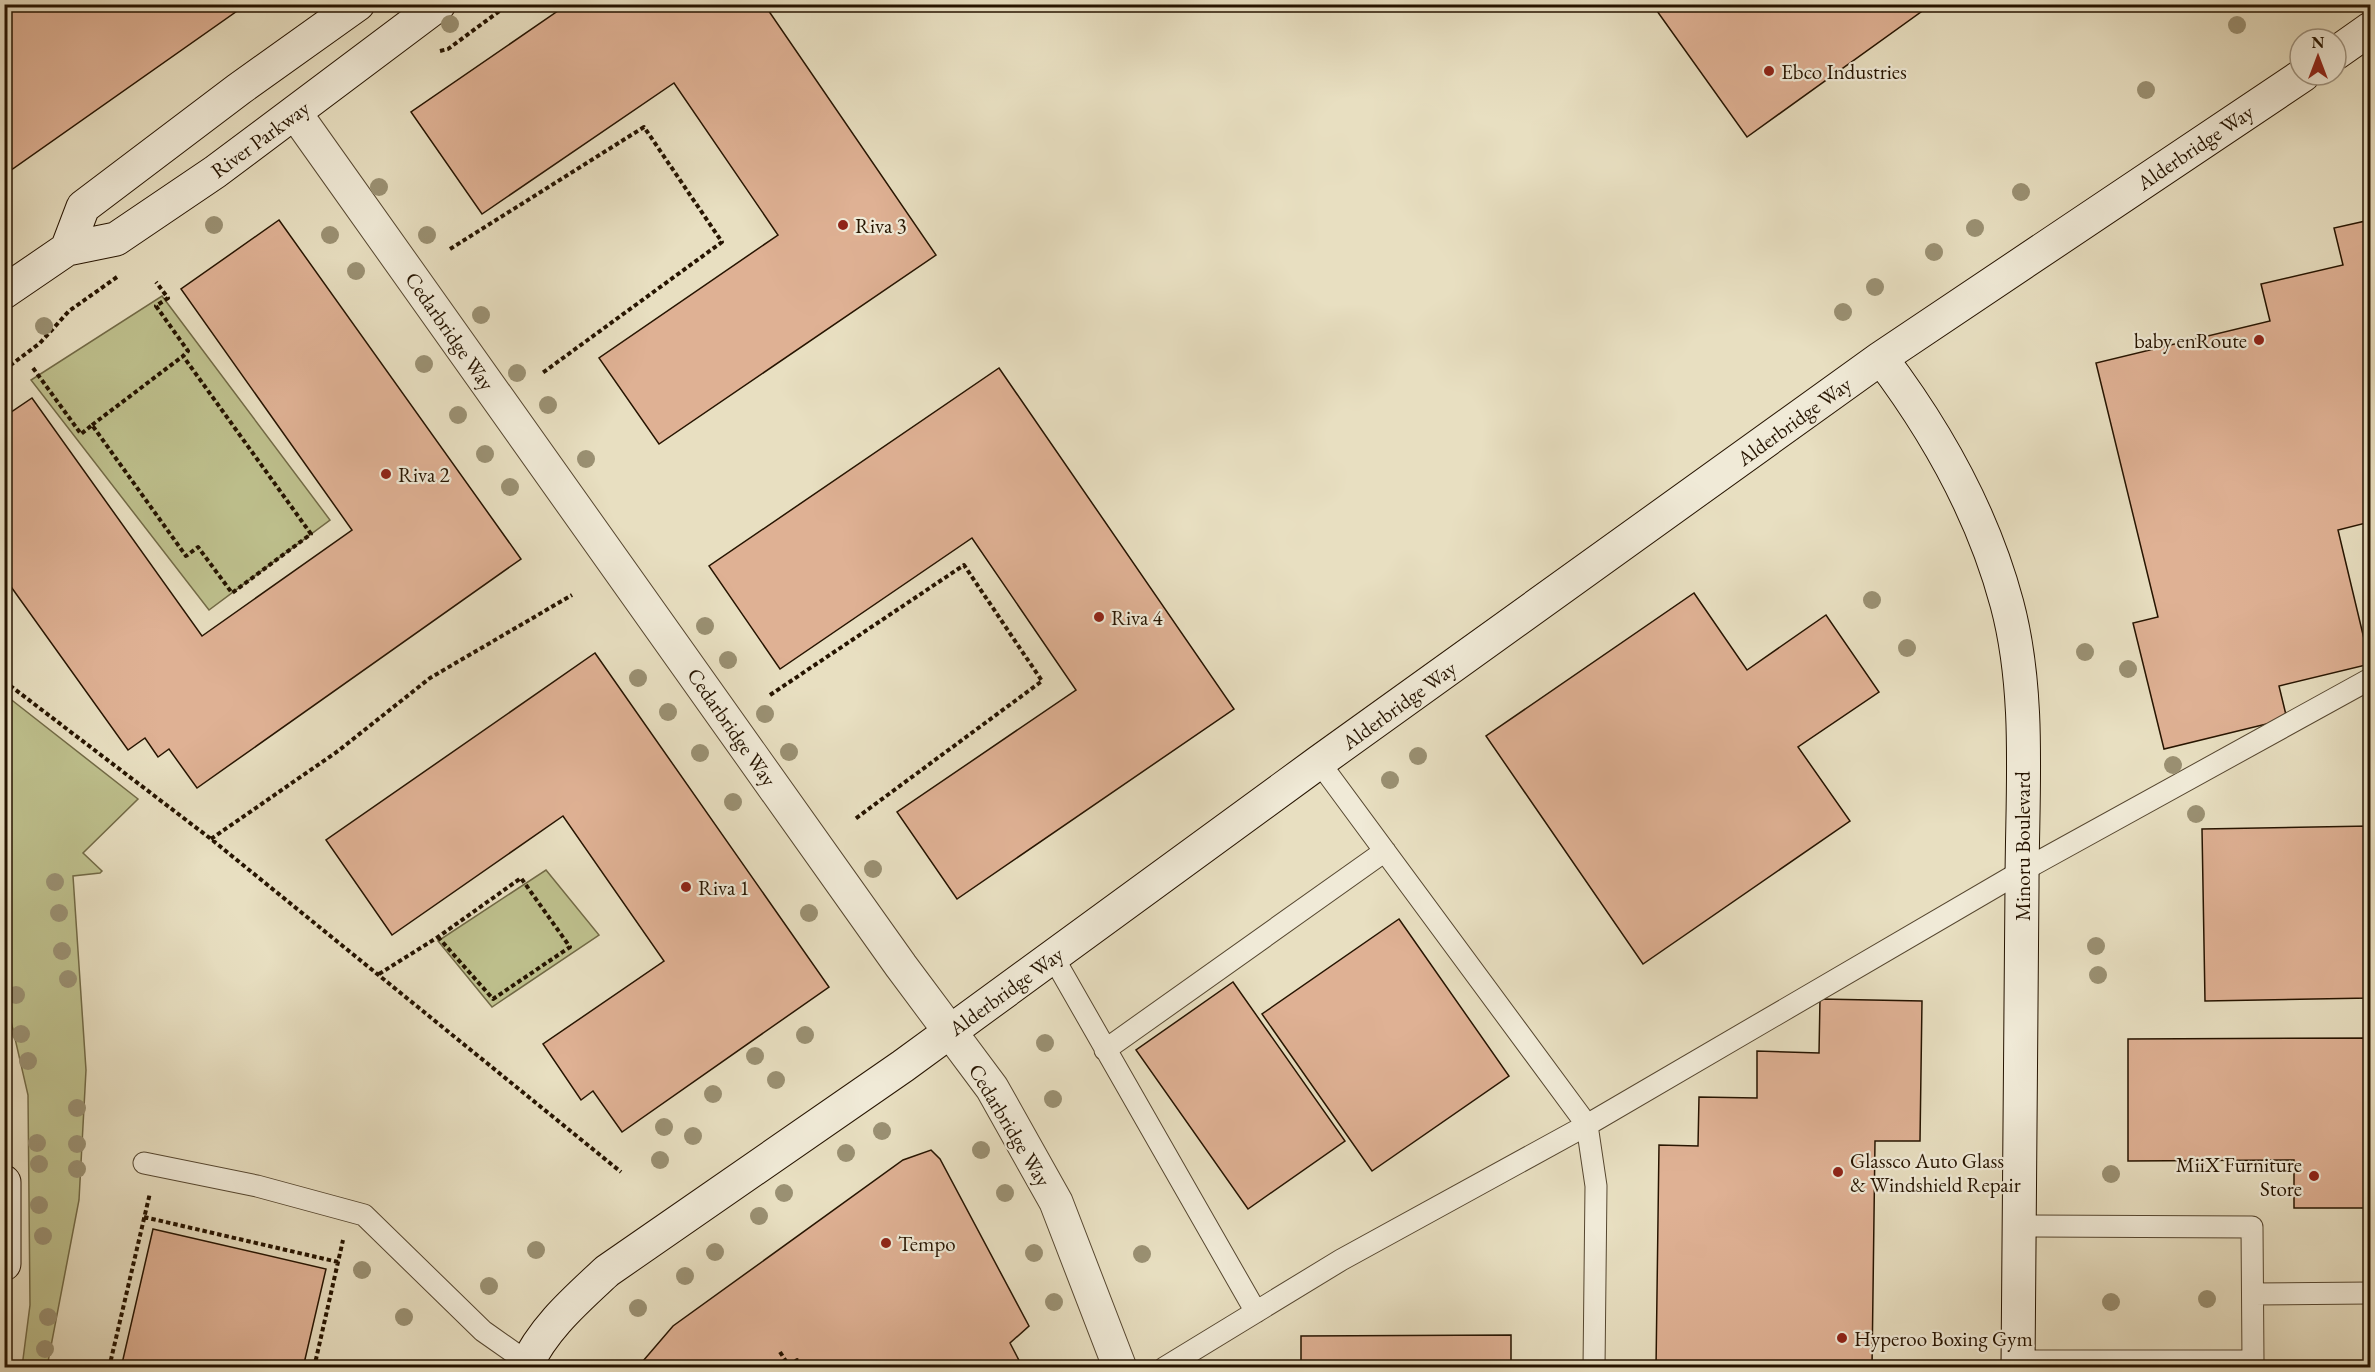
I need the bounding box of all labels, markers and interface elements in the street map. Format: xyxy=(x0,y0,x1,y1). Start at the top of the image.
north arrow xyxy=(2288,27,2348,87)
text: N xyxy=(2312,32,2325,53)
place label: Ebco Industries xyxy=(1781,58,1907,85)
marker: Ebco Industries xyxy=(1762,64,1776,78)
street label: River Parkway xyxy=(205,94,315,184)
street label: Alderbridge Way xyxy=(2131,98,2259,197)
place label: Riva 3 xyxy=(855,212,907,239)
marker: Riva 3 xyxy=(836,218,850,232)
street label: Cedarbridge Way xyxy=(399,267,501,396)
place label: baby enRoute xyxy=(2134,327,2247,354)
marker: baby enRoute xyxy=(2252,333,2266,347)
street label: Alderbridge Way xyxy=(1731,370,1857,472)
place label: Riva 2 xyxy=(398,461,450,488)
marker: Riva 2 xyxy=(379,467,393,481)
place label: Riva 4 xyxy=(1111,604,1164,631)
marker: Riva 4 xyxy=(1092,610,1106,624)
street label: Alderbridge Way xyxy=(1336,654,1462,756)
street label: Cedarbridge Way xyxy=(681,663,783,792)
street label: Minoru Boulevard xyxy=(2009,771,2036,921)
place label: Riva 1 xyxy=(698,874,750,901)
marker: Riva 1 xyxy=(679,880,693,894)
street label: Alderbridge Way xyxy=(943,940,1069,1042)
street label: Cedarbridge Way xyxy=(963,1059,1058,1192)
place label: Glassco Auto Glass & Windshield Repair xyxy=(1850,1147,2021,1198)
place label: MiiX Furniture Store xyxy=(2176,1151,2302,1202)
marker: Glassco Auto Glass & Windshield Repair xyxy=(1831,1165,1845,1179)
marker: MiiX Furniture Store xyxy=(2307,1169,2321,1183)
place label: Tempo xyxy=(898,1230,956,1257)
marker: Tempo xyxy=(879,1236,893,1250)
place label: Hyperoo Boxing Gym xyxy=(1854,1325,2033,1352)
marker: Hyperoo Boxing Gym xyxy=(1835,1331,1849,1345)

